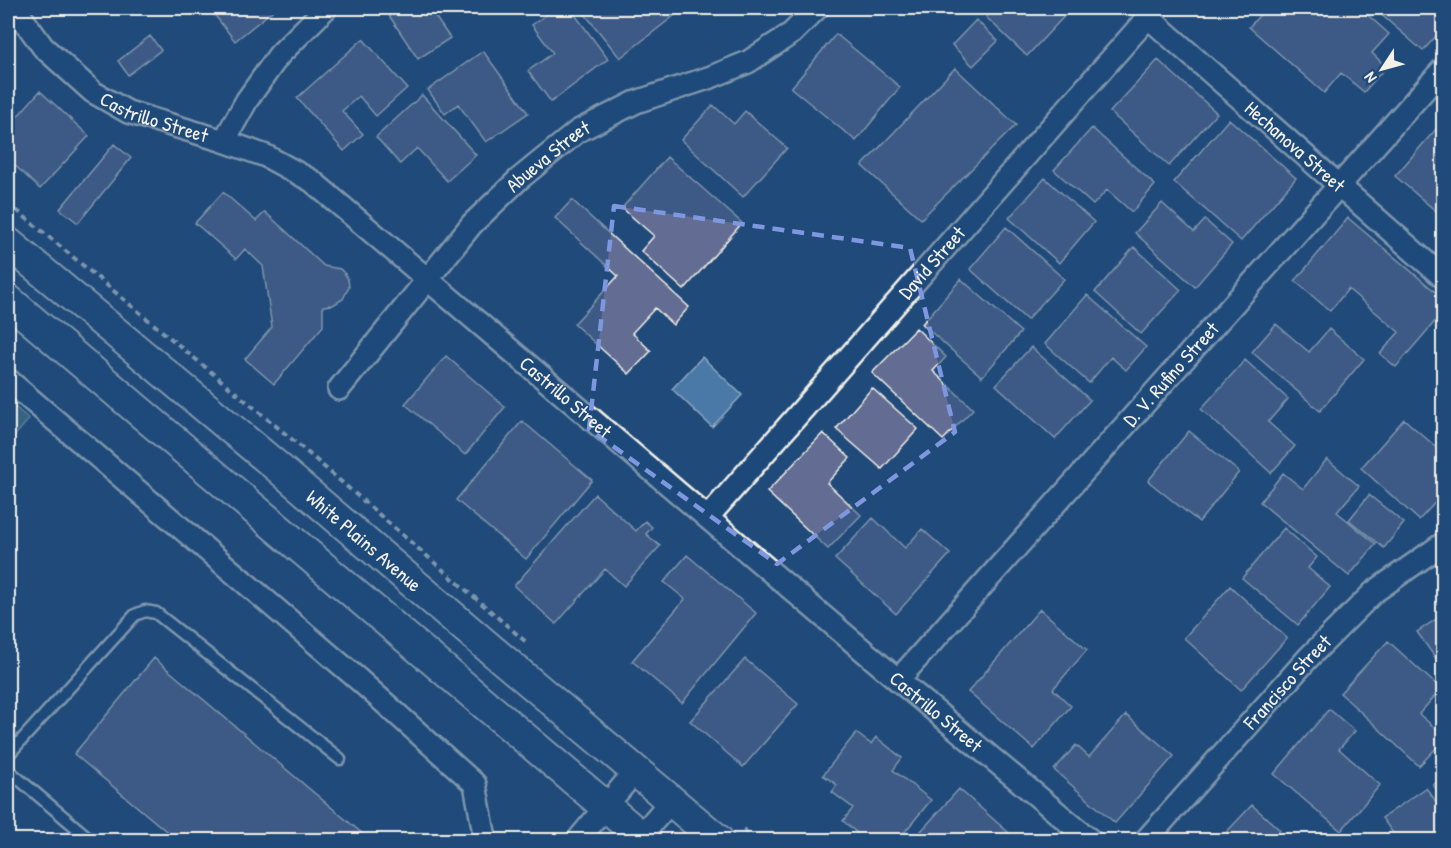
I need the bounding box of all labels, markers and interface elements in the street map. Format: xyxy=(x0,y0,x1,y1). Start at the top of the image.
north arrow xyxy=(1352,39,1412,99)
text: N xyxy=(1358,68,1381,88)
street label: Castrillo Street xyxy=(95,85,213,149)
street label: Hechanova Street xyxy=(1239,95,1352,199)
street label: Abueva Street xyxy=(500,113,595,198)
street label: David Street xyxy=(892,219,972,304)
street label: D. V. Rufino Street xyxy=(1117,315,1225,432)
street label: Castrillo Street xyxy=(514,350,619,444)
street label: White Plains Avenue xyxy=(301,483,428,598)
street label: Francisco Street xyxy=(1236,628,1338,736)
street label: Castrillo Street xyxy=(884,665,989,759)

